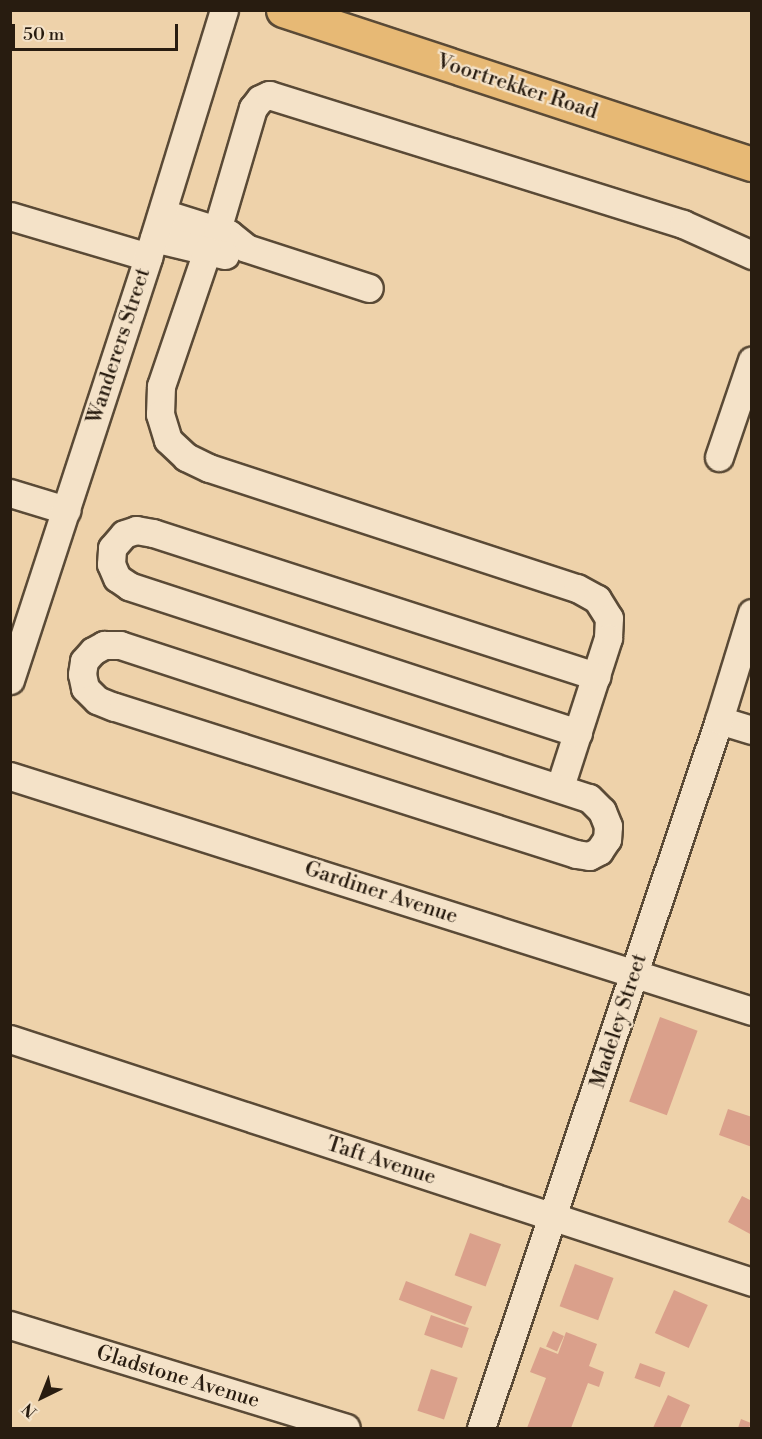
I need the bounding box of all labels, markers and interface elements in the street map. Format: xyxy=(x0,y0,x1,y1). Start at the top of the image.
scale bar xyxy=(15,12,182,50)
text: 50 m xyxy=(23,23,64,46)
street label: Voortrekker Road xyxy=(433,49,601,125)
street label: Wanderers Street xyxy=(82,265,156,427)
street label: Gardiner Avenue xyxy=(301,856,461,930)
street label: Madeley Street xyxy=(585,951,653,1091)
street label: Taft Avenue xyxy=(323,1131,439,1191)
street label: Gladstone Avenue xyxy=(93,1340,263,1414)
north arrow xyxy=(12,1367,72,1427)
text: N xyxy=(18,1399,41,1422)

